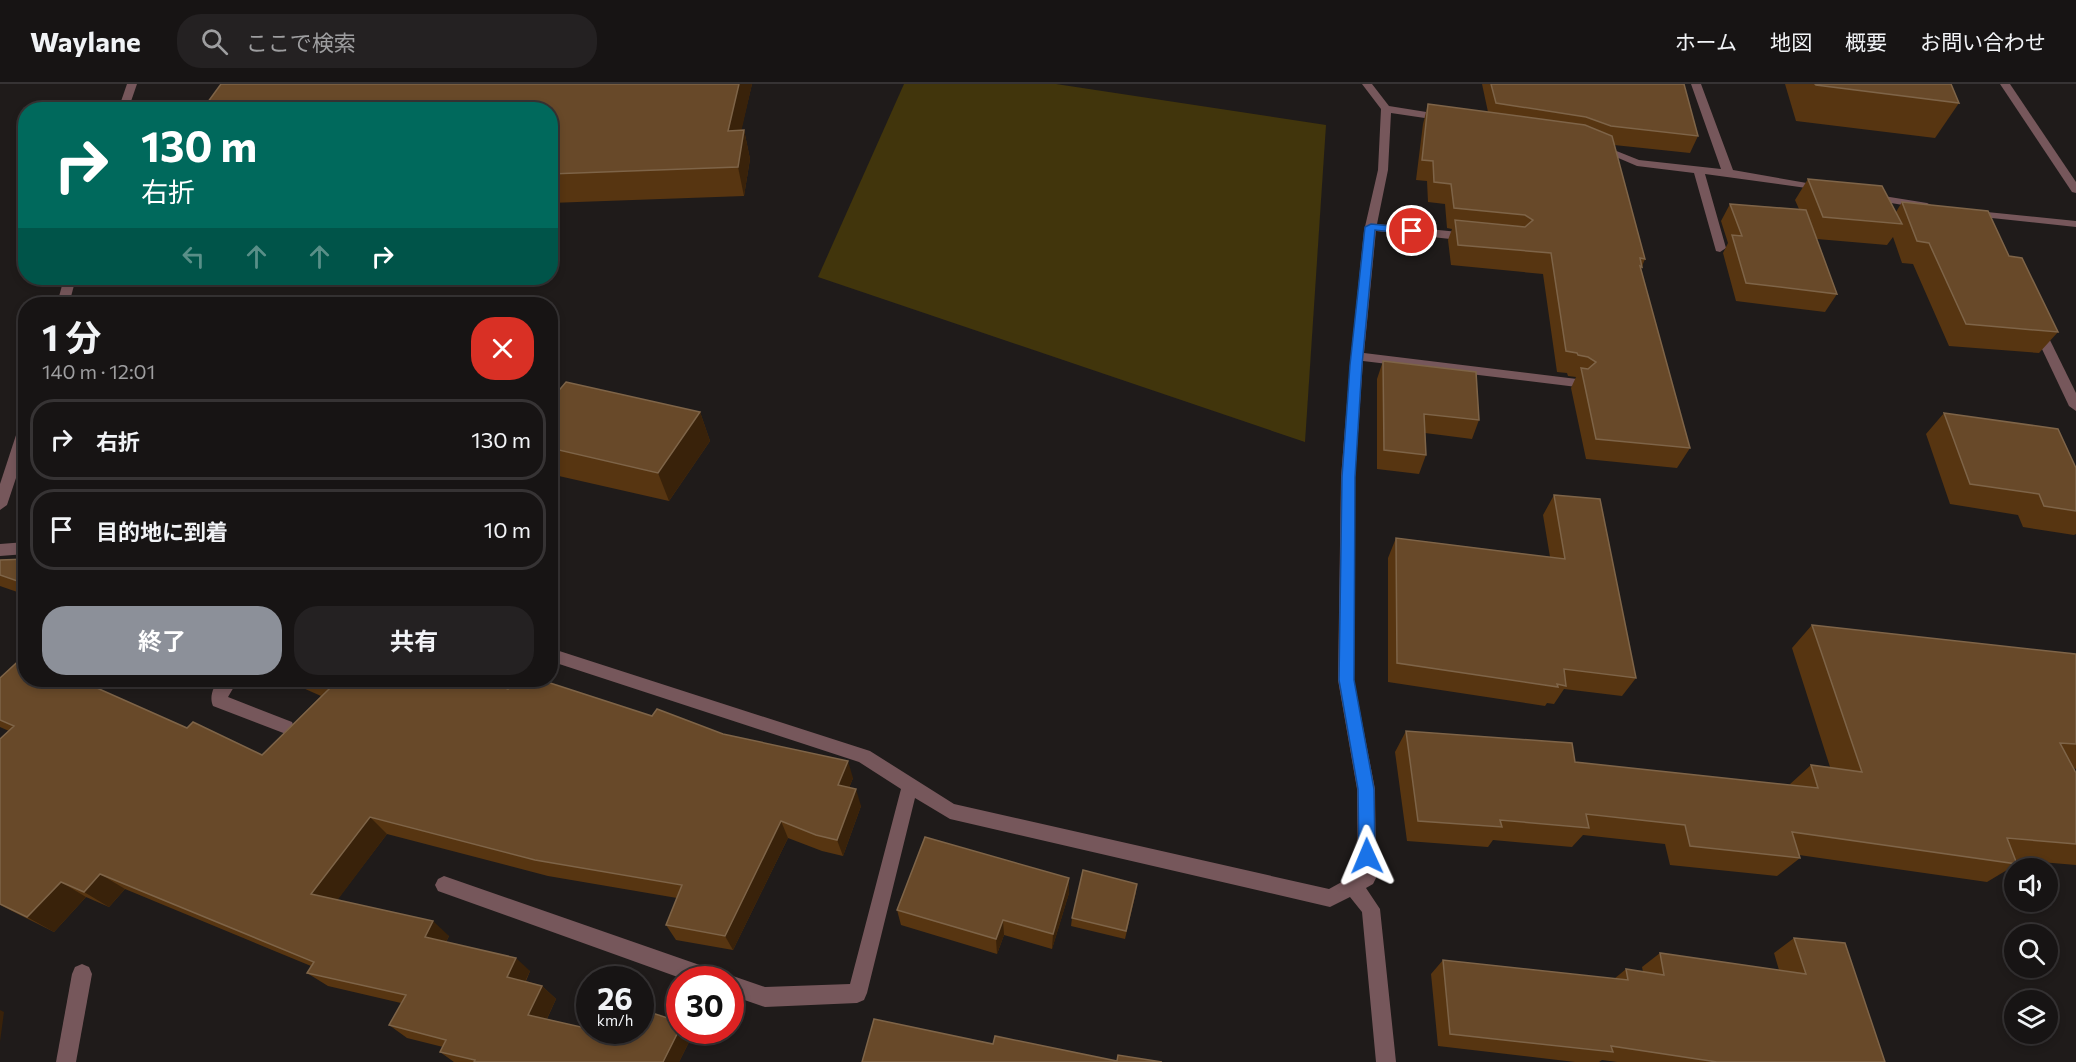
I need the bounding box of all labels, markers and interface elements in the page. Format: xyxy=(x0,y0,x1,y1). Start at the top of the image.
search box xyxy=(177,14,597,68)
text: Waylane xyxy=(30,24,141,58)
icon: search xyxy=(198,25,231,58)
text: ここで検索 xyxy=(246,29,356,56)
text: ホーム xyxy=(1675,29,1737,54)
text: 地図 xyxy=(1770,29,1812,54)
text: 概要 xyxy=(1845,29,1887,54)
text: お問い合わせ xyxy=(1920,29,2046,54)
text: 130 m xyxy=(141,119,257,171)
icon: right xyxy=(42,126,120,204)
text: 右折 xyxy=(141,175,195,208)
pin xyxy=(1386,205,1437,256)
icon: arrive xyxy=(1395,214,1428,247)
icon: left xyxy=(177,240,210,273)
icon: ahead xyxy=(240,240,273,273)
icon: ahead xyxy=(303,240,336,273)
icon: right xyxy=(366,240,399,273)
text: 1 分 xyxy=(42,314,101,358)
button: close xyxy=(471,317,534,380)
text: 140 m · 12:01 xyxy=(42,359,155,383)
icon: right xyxy=(45,423,78,456)
text: 130 m xyxy=(471,426,531,453)
text: 右折 xyxy=(96,428,140,455)
icon: arrive xyxy=(45,513,78,546)
text: 10 m xyxy=(484,516,531,543)
text: 目的地に到着 xyxy=(96,518,228,545)
button: 終了 xyxy=(42,606,282,675)
button: 共有 xyxy=(294,606,534,675)
position arrow xyxy=(1335,824,1399,888)
map controls xyxy=(2004,858,2058,1044)
button: sound xyxy=(2004,858,2058,912)
button: search xyxy=(2004,924,2058,978)
speed limit sign: 30 xyxy=(666,966,744,1044)
text: 26 xyxy=(597,979,633,1016)
button: layers xyxy=(2004,990,2058,1044)
text: km/h xyxy=(597,1011,633,1029)

